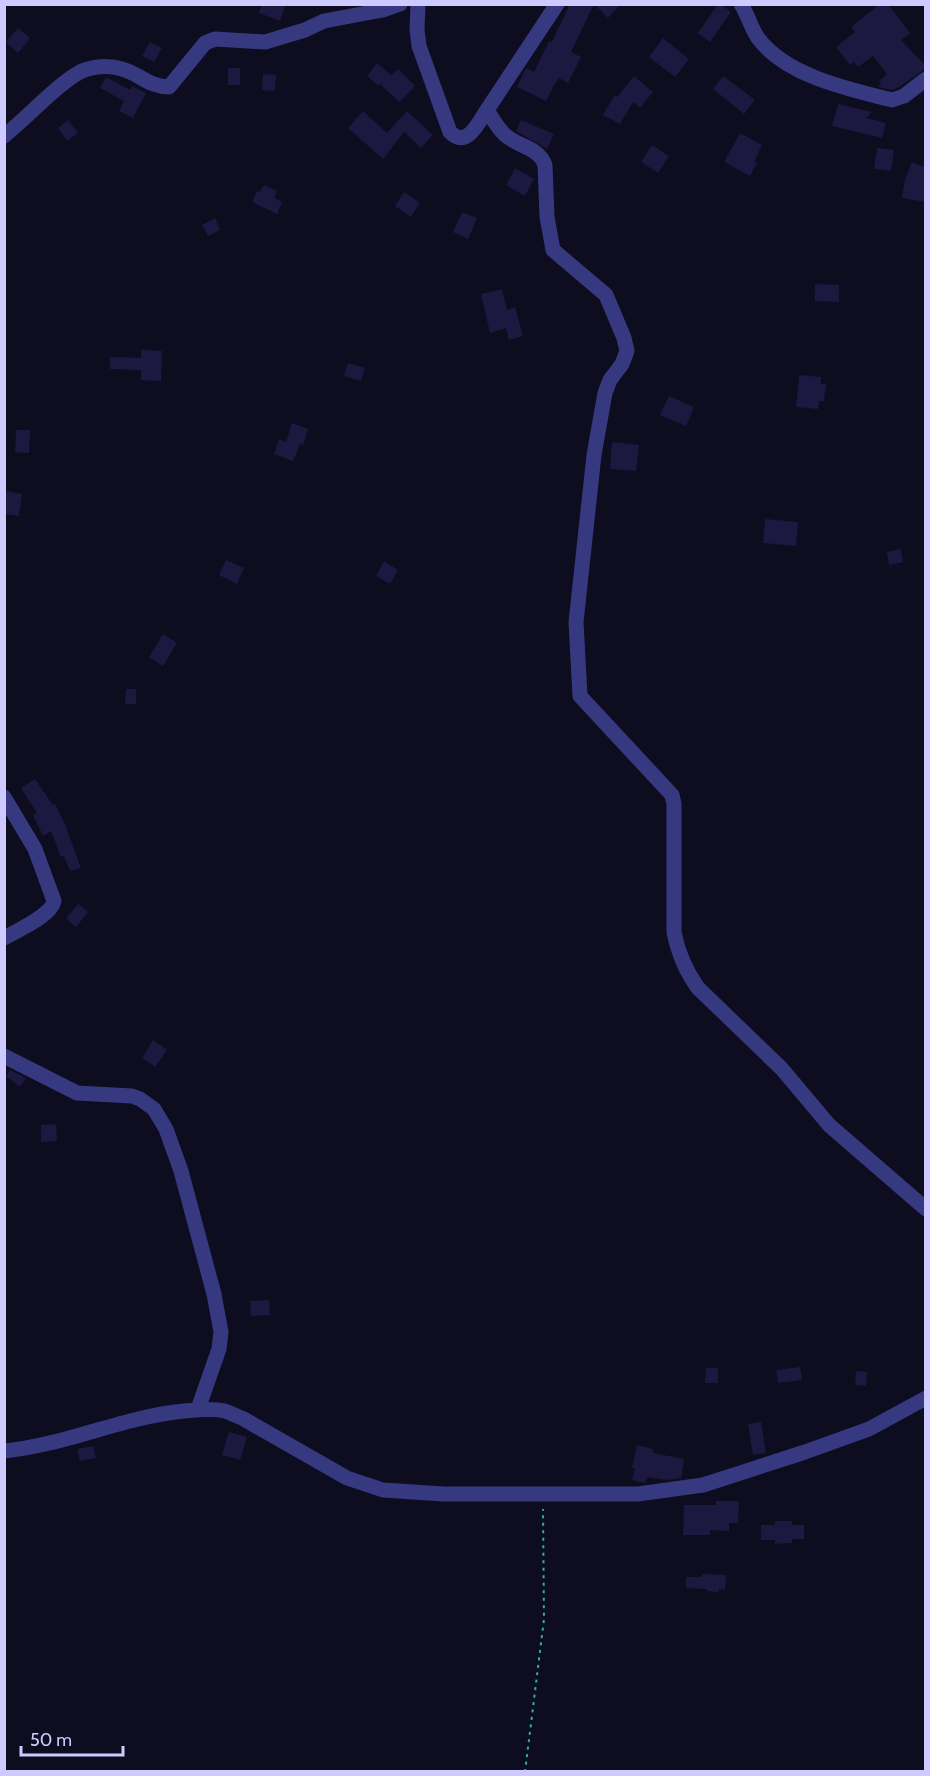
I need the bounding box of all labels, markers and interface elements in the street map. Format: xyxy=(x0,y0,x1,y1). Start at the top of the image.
scale bar xyxy=(21,1719,123,1757)
text: 50 m xyxy=(30,1729,72,1751)

